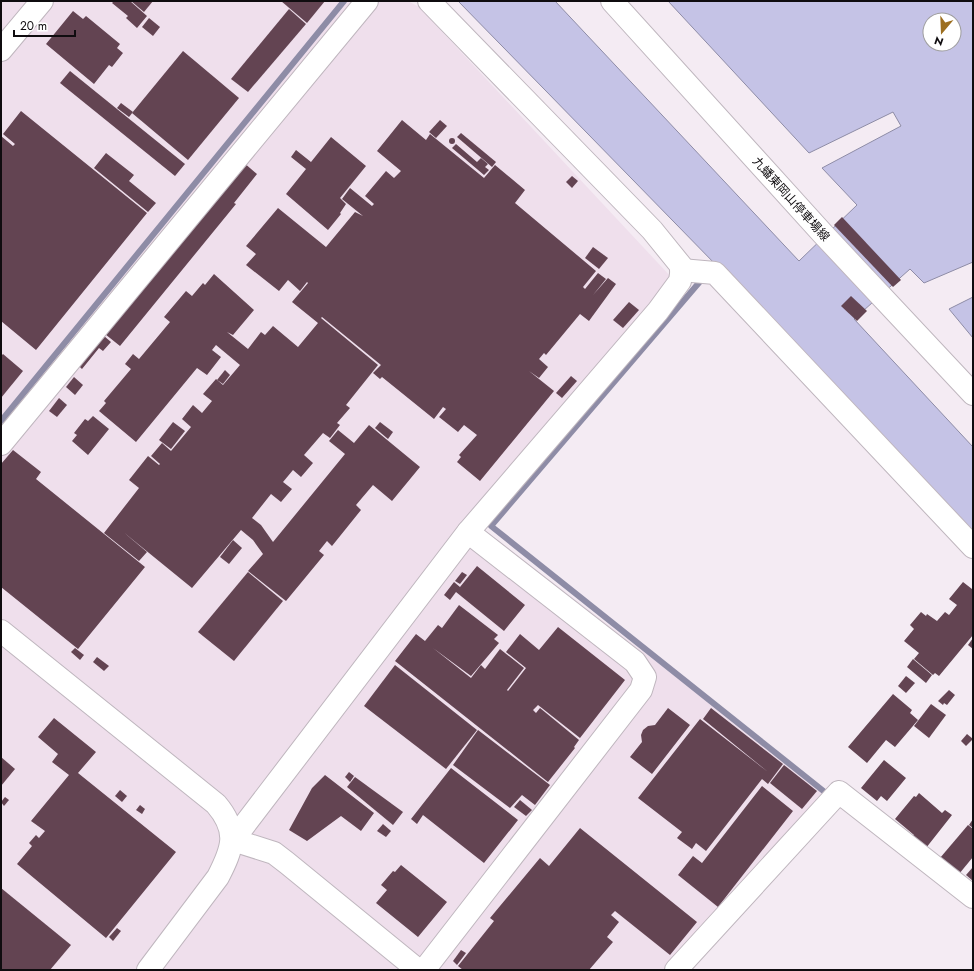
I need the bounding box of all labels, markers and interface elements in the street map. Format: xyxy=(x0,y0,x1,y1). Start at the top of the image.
scale bar xyxy=(14,12,75,38)
north arrow xyxy=(922,12,962,52)
text: 20 m xyxy=(20,17,47,35)
text: N xyxy=(932,32,945,50)
street label: 九蟠東岡山停車場線 xyxy=(748,153,834,245)

